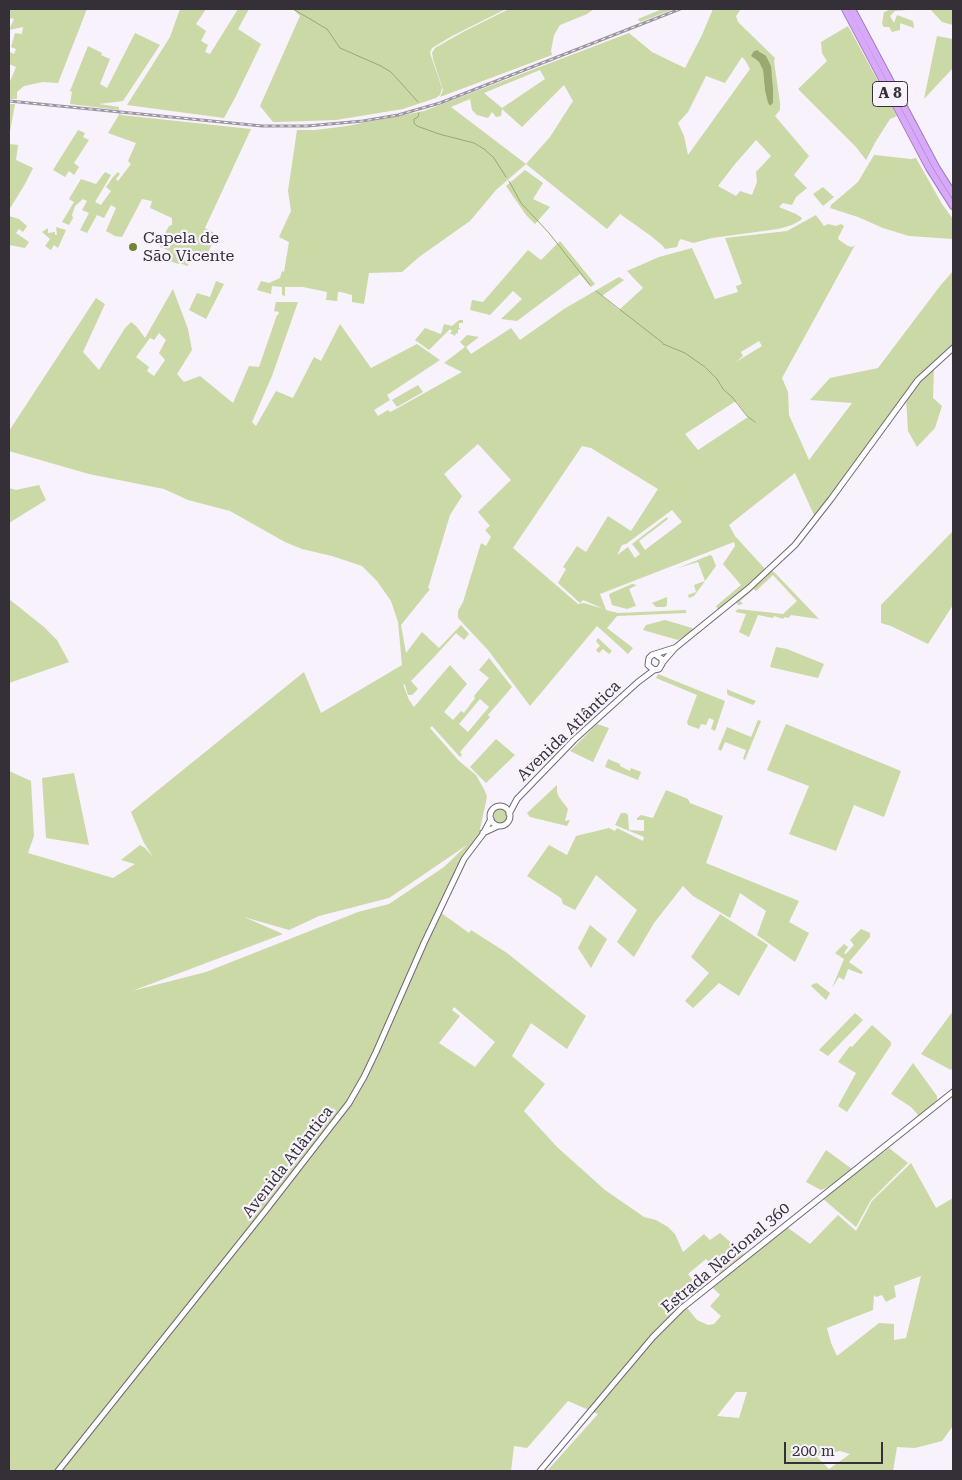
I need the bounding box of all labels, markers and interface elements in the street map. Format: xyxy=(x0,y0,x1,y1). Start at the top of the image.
road number: A 8 xyxy=(872,82,908,106)
place label: Capela de São Vicente xyxy=(143,228,234,266)
marker: Capela de São Vicente xyxy=(127,241,139,253)
street label: Avenida Atlântica xyxy=(513,677,625,785)
street label: Avenida Atlântica xyxy=(238,1102,338,1222)
street label: Estrada Nacional 360 xyxy=(658,1199,794,1317)
scale bar xyxy=(787,1432,886,1464)
text: 200 m xyxy=(792,1442,835,1460)

